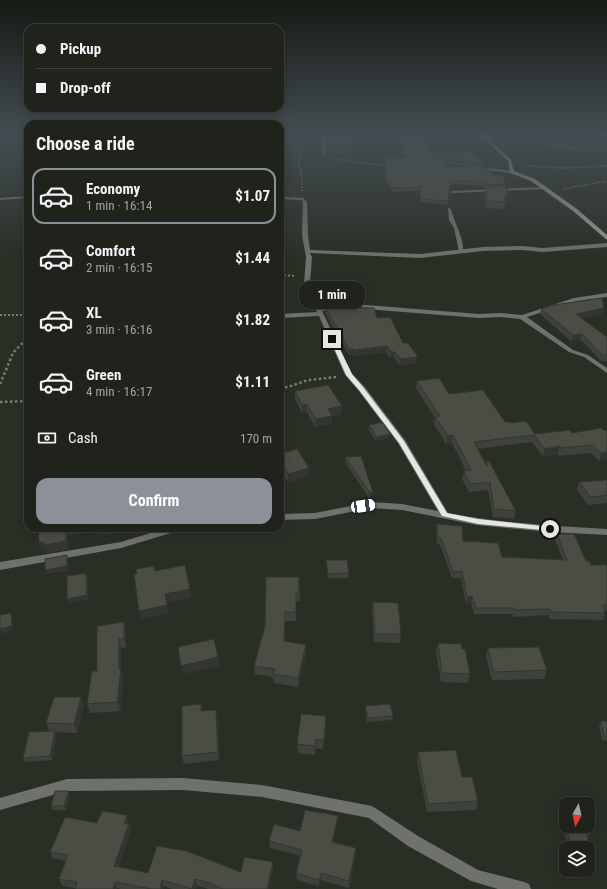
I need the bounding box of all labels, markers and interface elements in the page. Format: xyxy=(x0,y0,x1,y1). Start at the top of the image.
text: Pickup xyxy=(60,40,101,58)
text: Drop-off xyxy=(60,79,111,97)
text: Choose a ride xyxy=(36,133,135,154)
icon: car xyxy=(38,178,74,214)
text: Economy xyxy=(86,180,140,198)
text: $1.07 xyxy=(235,187,270,205)
text: 1 min · 16:14 xyxy=(86,198,152,213)
icon: car xyxy=(38,240,74,276)
text: Comfort xyxy=(86,242,135,260)
text: $1.44 xyxy=(235,249,270,267)
text: 2 min · 16:15 xyxy=(86,260,152,275)
callout: 1 min xyxy=(299,281,365,309)
text: 1 min xyxy=(318,287,346,302)
icon: car xyxy=(38,302,74,338)
text: XL xyxy=(86,304,102,322)
text: $1.82 xyxy=(235,311,270,329)
text: 3 min · 16:16 xyxy=(86,322,152,337)
route end xyxy=(323,330,341,348)
icon: car xyxy=(38,364,74,400)
text: Green xyxy=(86,366,121,384)
text: $1.11 xyxy=(235,373,270,391)
text: 4 min · 16:17 xyxy=(86,384,152,399)
icon: cash xyxy=(36,427,58,449)
text: Cash xyxy=(68,429,98,447)
text: 170 m xyxy=(240,431,272,446)
button: Confirm xyxy=(36,478,272,524)
car xyxy=(350,498,376,514)
route start xyxy=(541,520,559,538)
north arrow xyxy=(559,797,595,833)
map controls xyxy=(559,797,595,877)
button: layers xyxy=(559,841,595,877)

